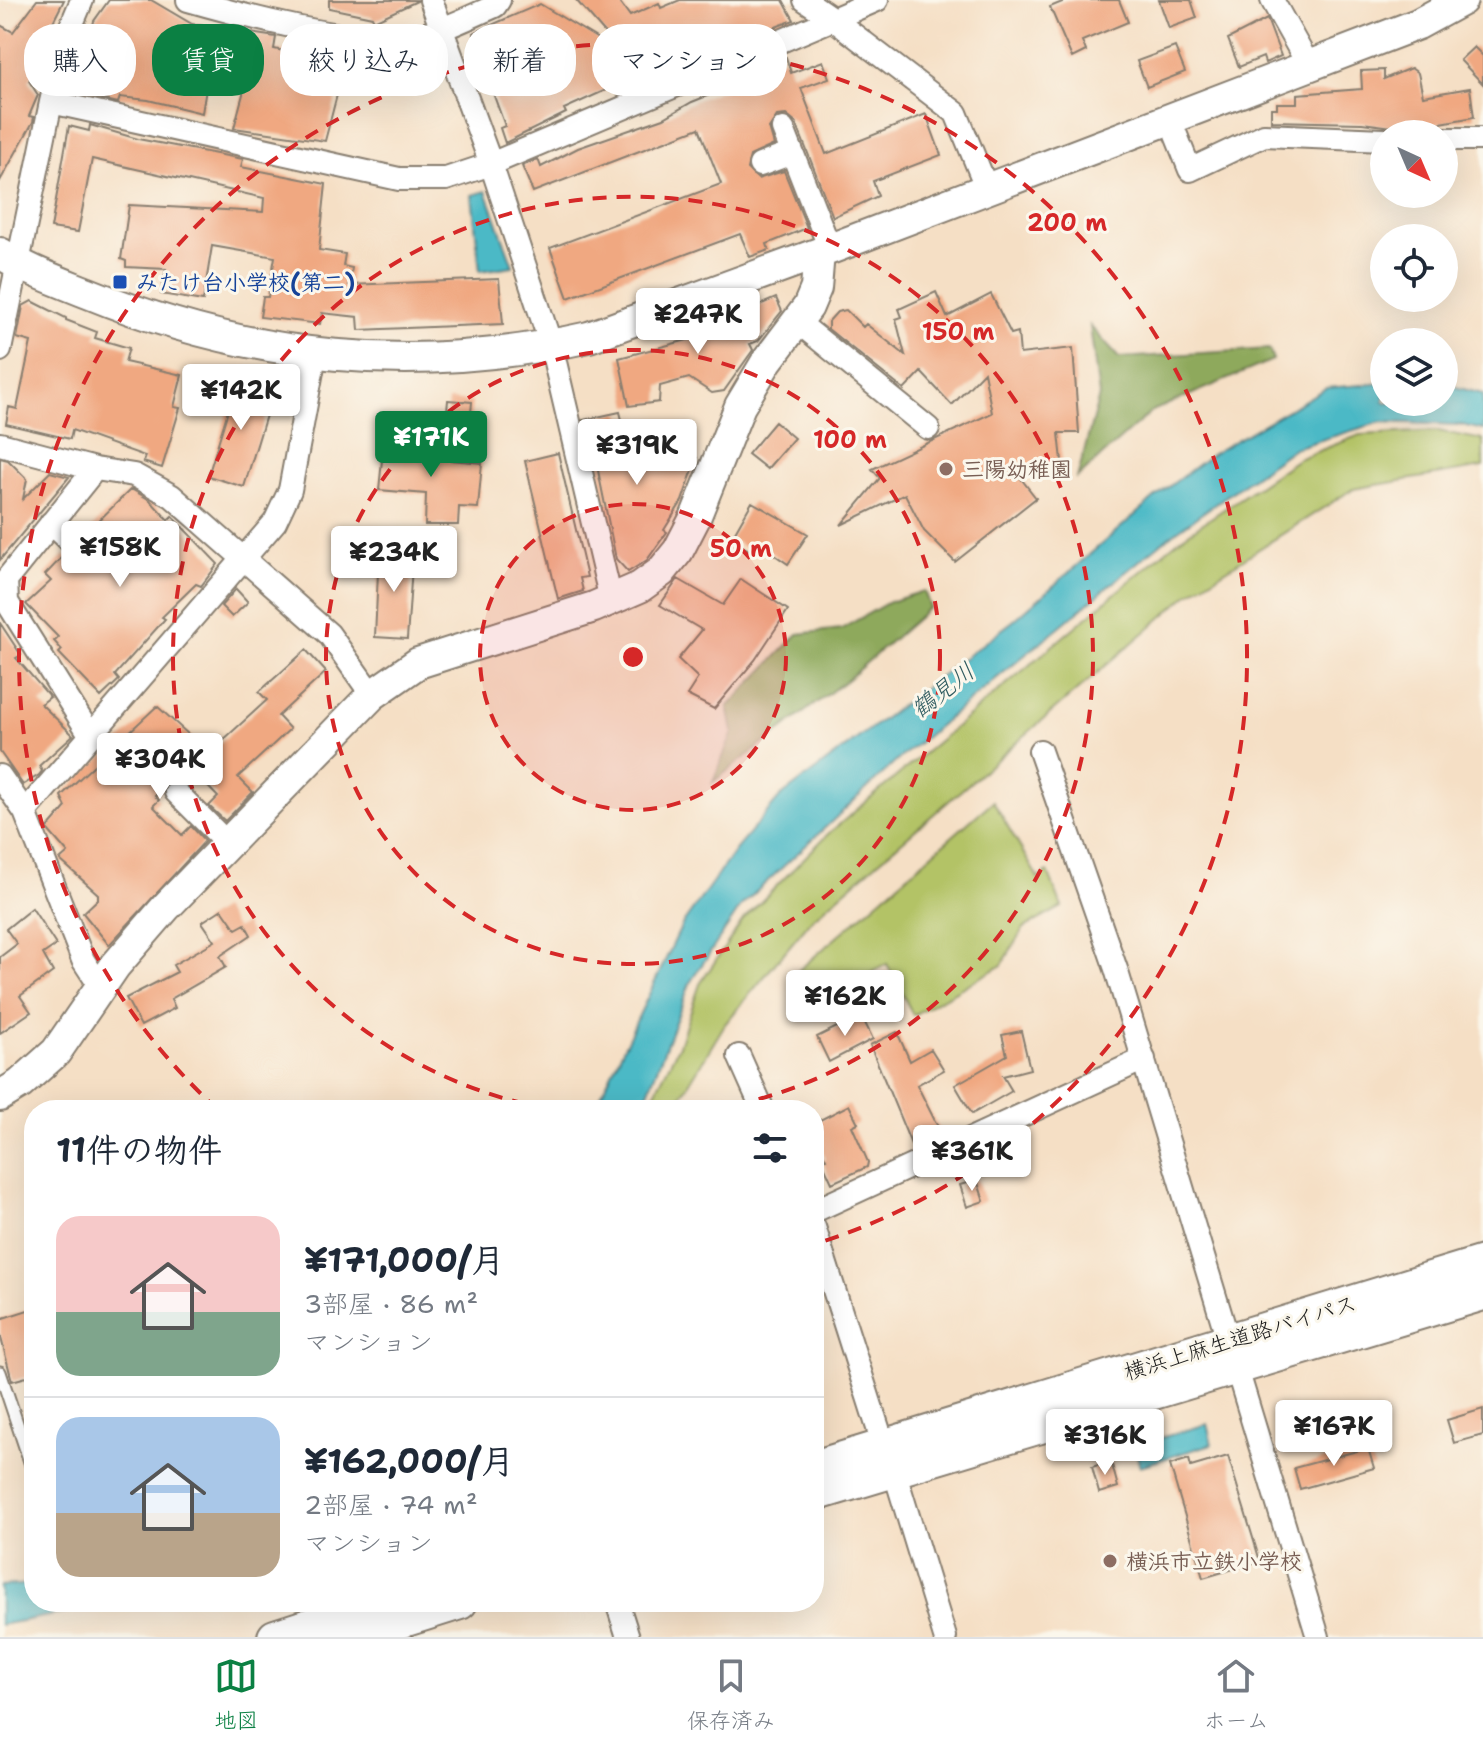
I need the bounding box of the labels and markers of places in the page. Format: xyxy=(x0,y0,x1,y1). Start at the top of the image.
place label: みたけ台小学校(第二) xyxy=(136,268,355,297)
marker: みたけ台小学校(第二) xyxy=(111,273,129,291)
pin: ¥247K xyxy=(642,288,754,356)
pin: ¥142K xyxy=(185,364,297,432)
pin: ¥171K xyxy=(375,411,487,479)
pin: ¥319K xyxy=(581,419,693,487)
place label: 三陽幼稚園 xyxy=(962,455,1072,484)
marker: 三陽幼稚園 xyxy=(937,460,955,478)
pin: ¥158K xyxy=(64,521,176,589)
pin: ¥234K xyxy=(338,526,450,594)
centre of rings xyxy=(619,643,647,671)
pin: ¥304K xyxy=(104,733,216,801)
pin: ¥162K xyxy=(789,970,901,1038)
pin: ¥361K xyxy=(916,1125,1028,1193)
pin: ¥167K xyxy=(1278,1400,1390,1468)
pin: ¥316K xyxy=(1049,1409,1161,1477)
place label: 横浜市立鉄小学校 xyxy=(1126,1547,1302,1576)
marker: 横浜市立鉄小学校 xyxy=(1101,1552,1119,1570)

